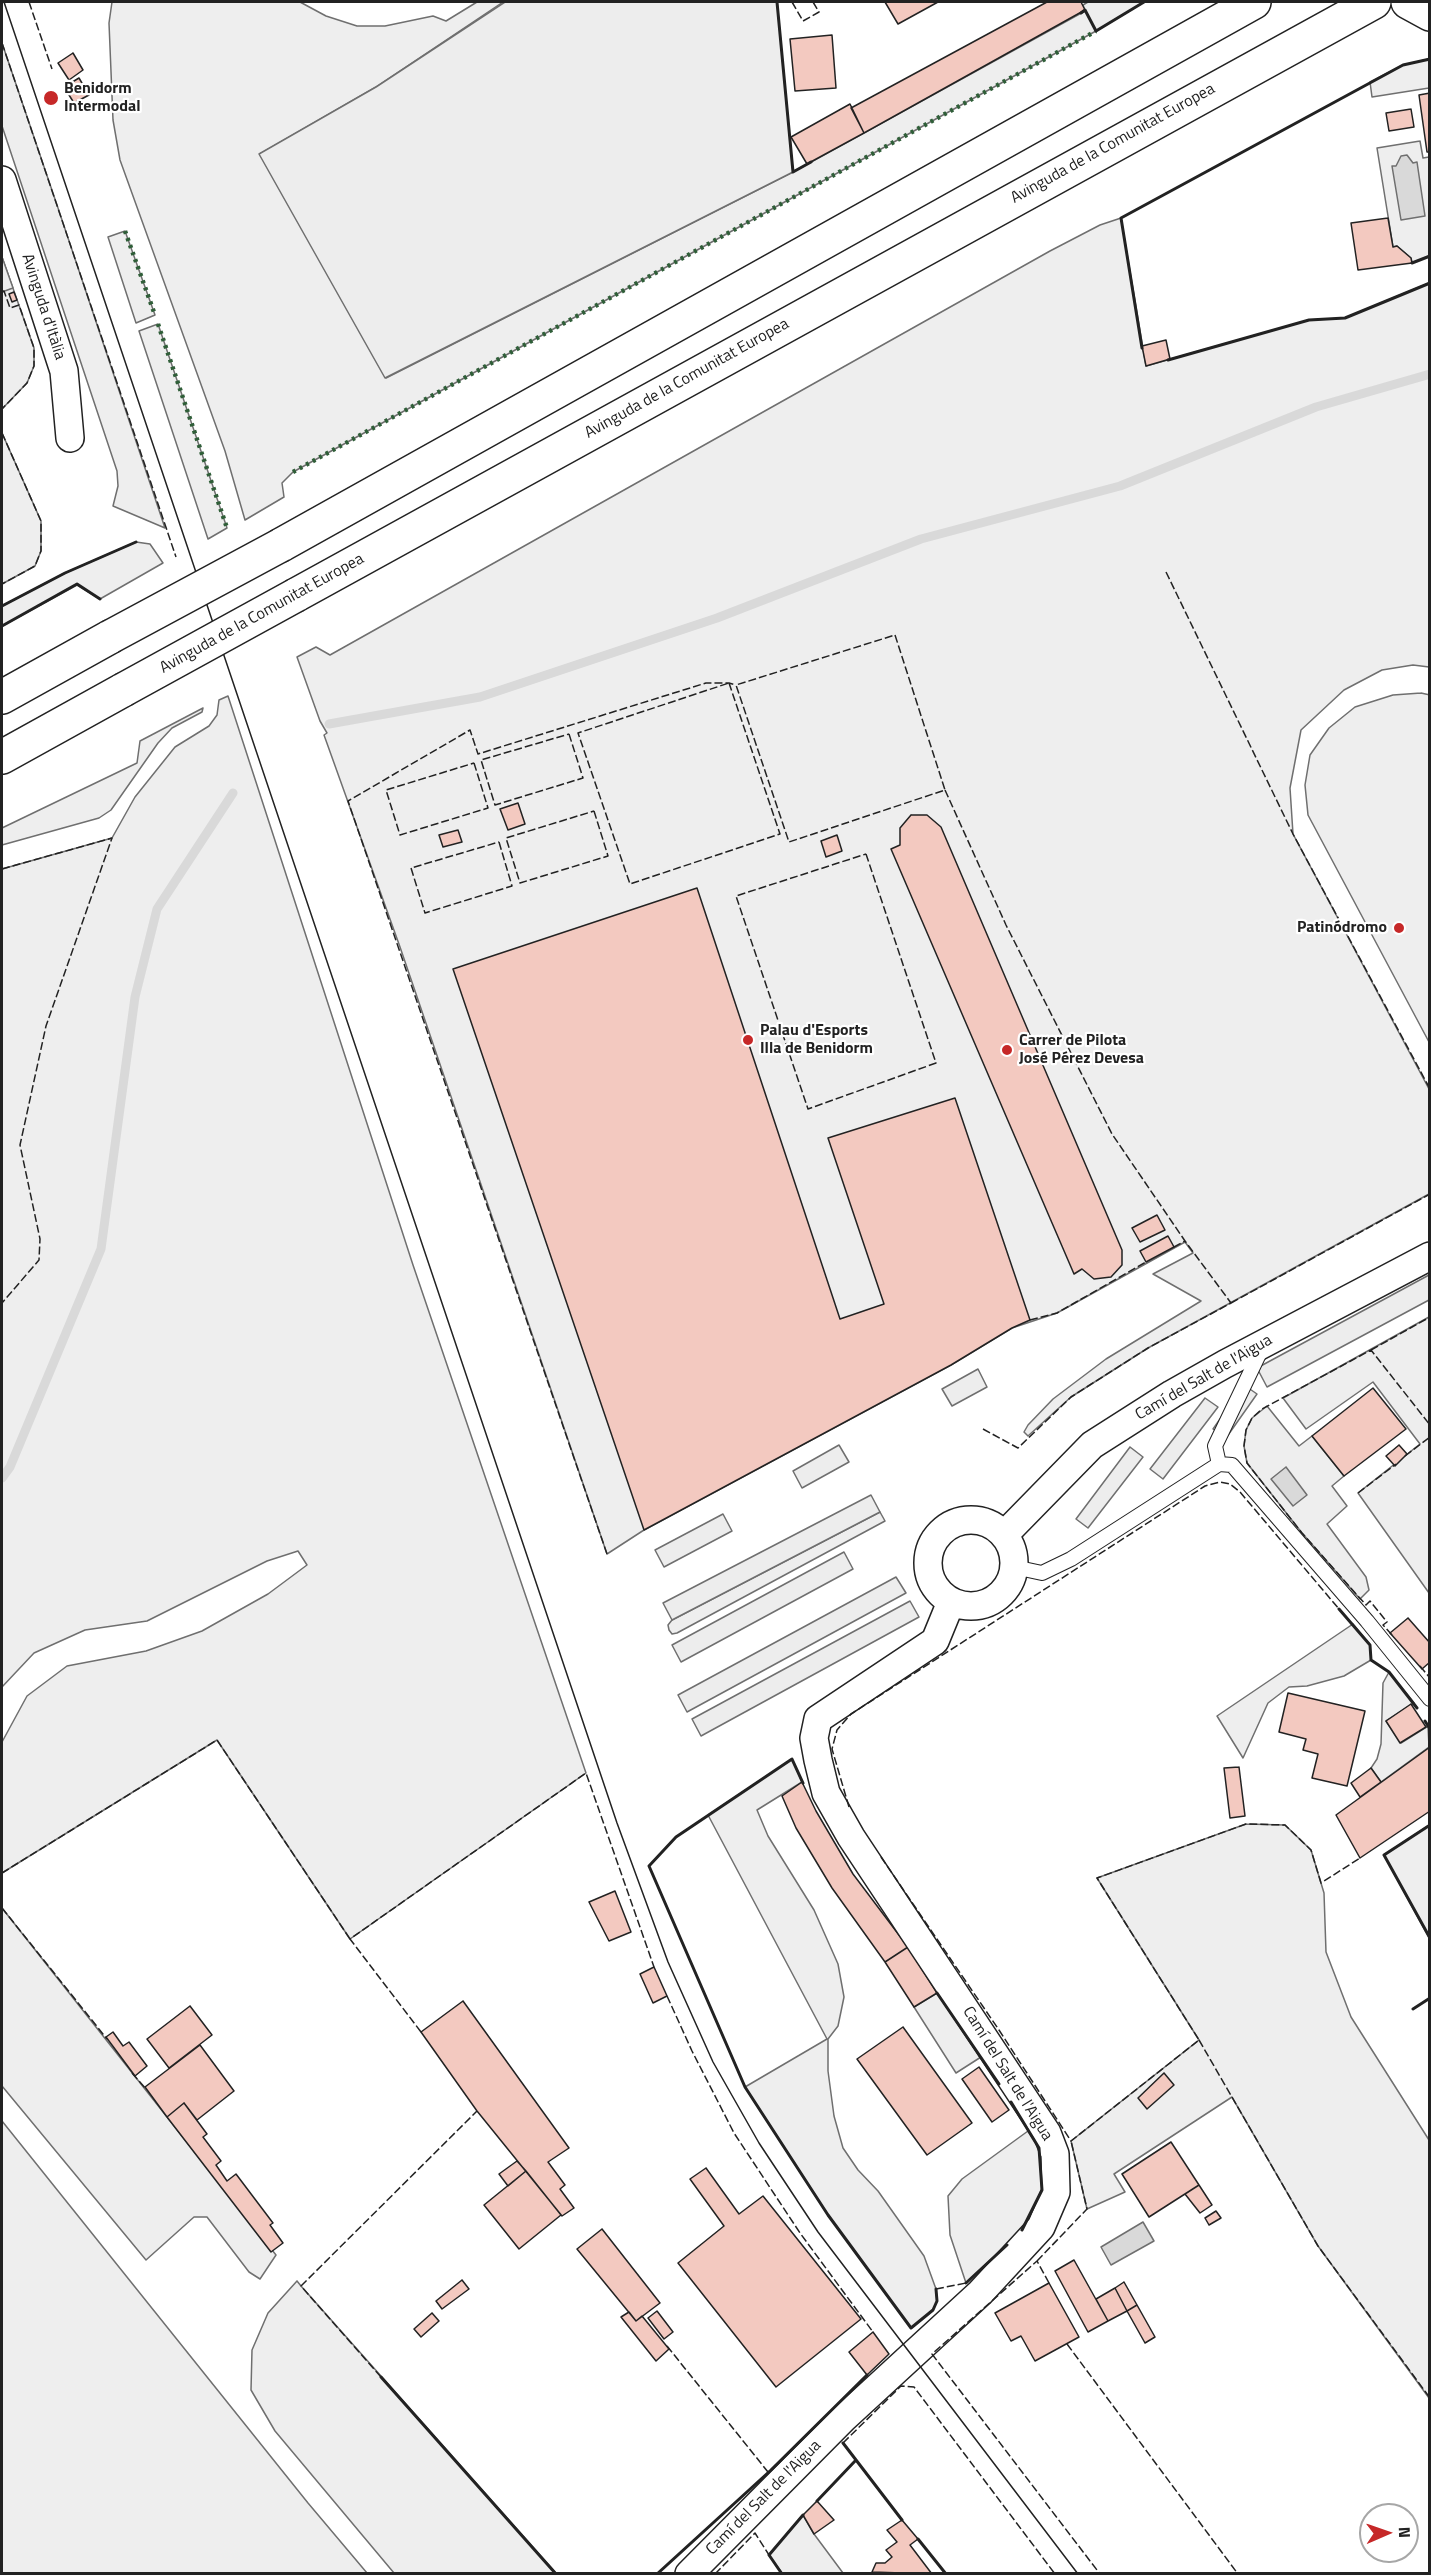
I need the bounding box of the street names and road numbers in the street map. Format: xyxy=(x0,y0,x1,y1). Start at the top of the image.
street label: Avinguda de la Comunitat Europea xyxy=(1008,80,1218,208)
street label: Avinguda d'Itàlia xyxy=(17,252,69,362)
street label: Avinguda de la Comunitat Europea xyxy=(582,315,792,443)
street label: Avinguda de la Comunitat Europea xyxy=(157,550,367,678)
street label: Camí del Salt de l'Aigua xyxy=(1132,1331,1276,1425)
street label: Camí del Salt de l'Aigua xyxy=(958,2003,1056,2145)
street label: Camí del Salt de l'Aigua xyxy=(703,2437,825,2559)

